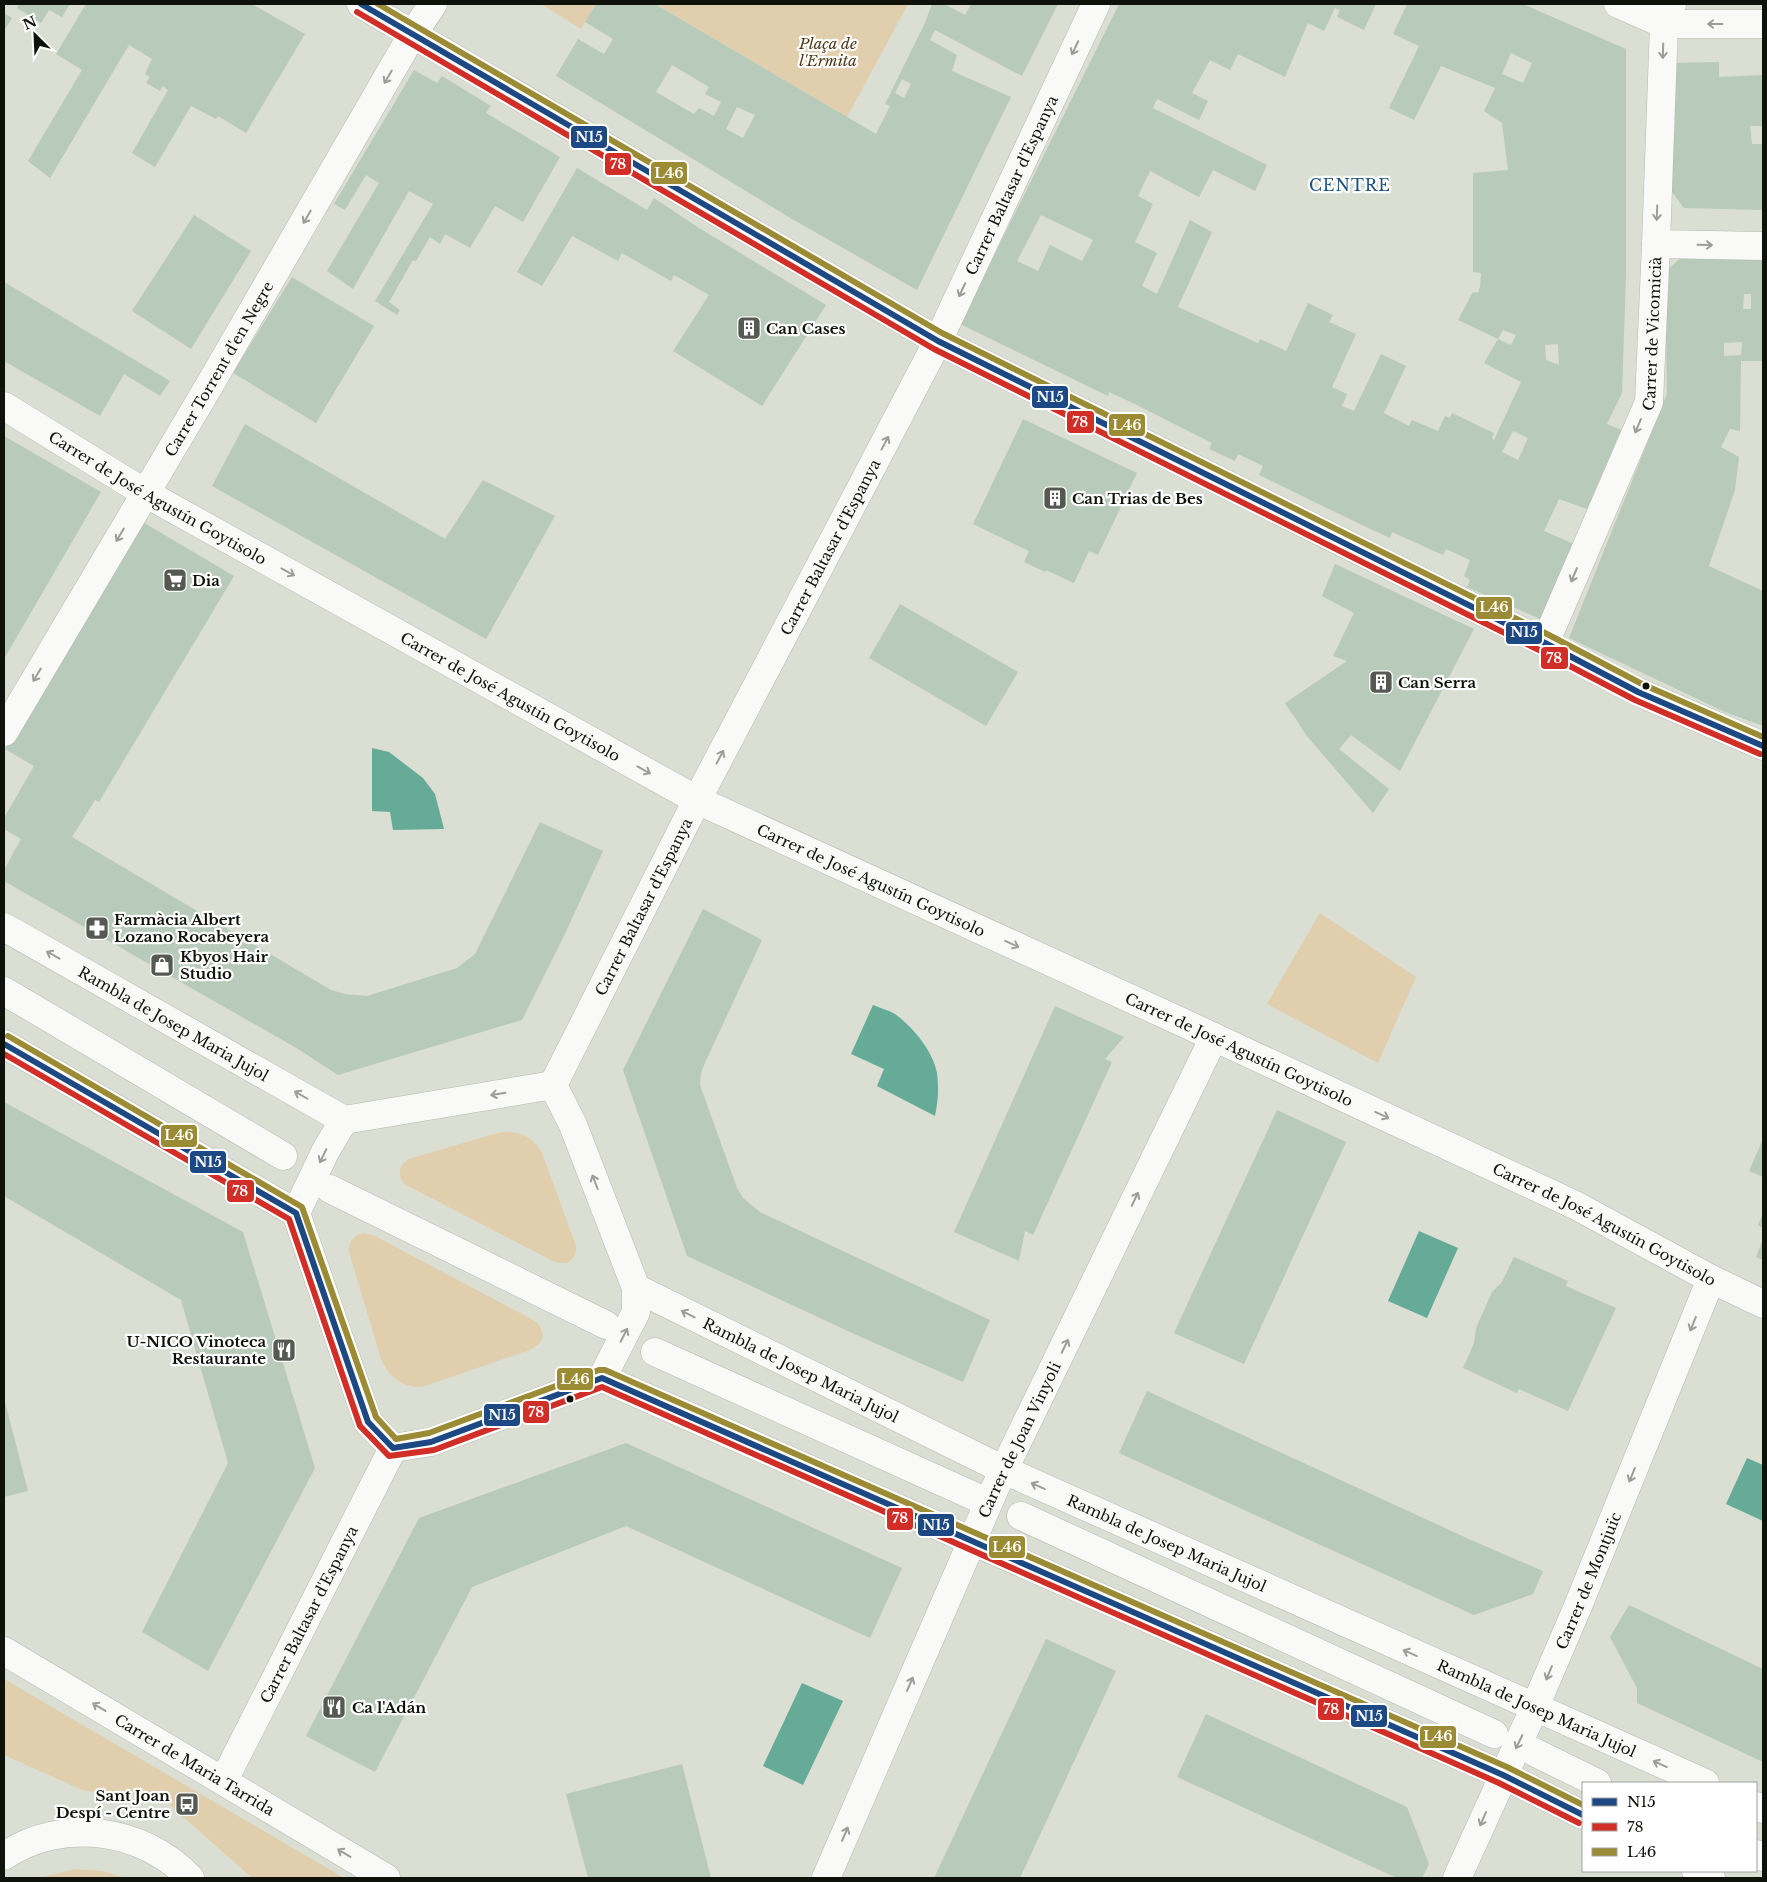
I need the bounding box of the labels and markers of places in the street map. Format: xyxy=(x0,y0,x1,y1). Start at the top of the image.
building icon: Can Cases xyxy=(736,315,762,341)
place label: Can Cases xyxy=(766,319,846,338)
building icon: Can Trias de Bes xyxy=(1042,485,1068,511)
place label: Can Trias de Bes xyxy=(1072,489,1203,508)
supermarket icon: Dia xyxy=(162,567,188,593)
place label: Dia xyxy=(192,571,220,590)
building icon: Can Serra xyxy=(1368,669,1394,695)
place label: Can Serra xyxy=(1398,673,1477,692)
unlabelled marker xyxy=(1641,681,1651,691)
place label: Farmàcia Albert Lozano Rocabeyera xyxy=(114,910,269,946)
pharmacy icon: Farmàcia Albert Lozano Rocabeyera xyxy=(84,915,110,941)
place label: Kbyos Hair Studio xyxy=(180,947,269,983)
shop icon: Kbyos Hair Studio xyxy=(149,952,175,978)
place label: U-NICO Vinoteca Restaurante xyxy=(126,1332,266,1368)
restaurant icon: U-NICO Vinoteca Restaurante xyxy=(271,1337,297,1363)
unlabelled marker xyxy=(565,1394,575,1404)
restaurant icon: Ca l'Adán xyxy=(321,1694,347,1720)
place label: Ca l'Adán xyxy=(352,1698,426,1717)
place label: Sant Joan Despí - Centre xyxy=(56,1786,170,1822)
bus stop icon: Sant Joan Despí - Centre xyxy=(174,1791,200,1817)

